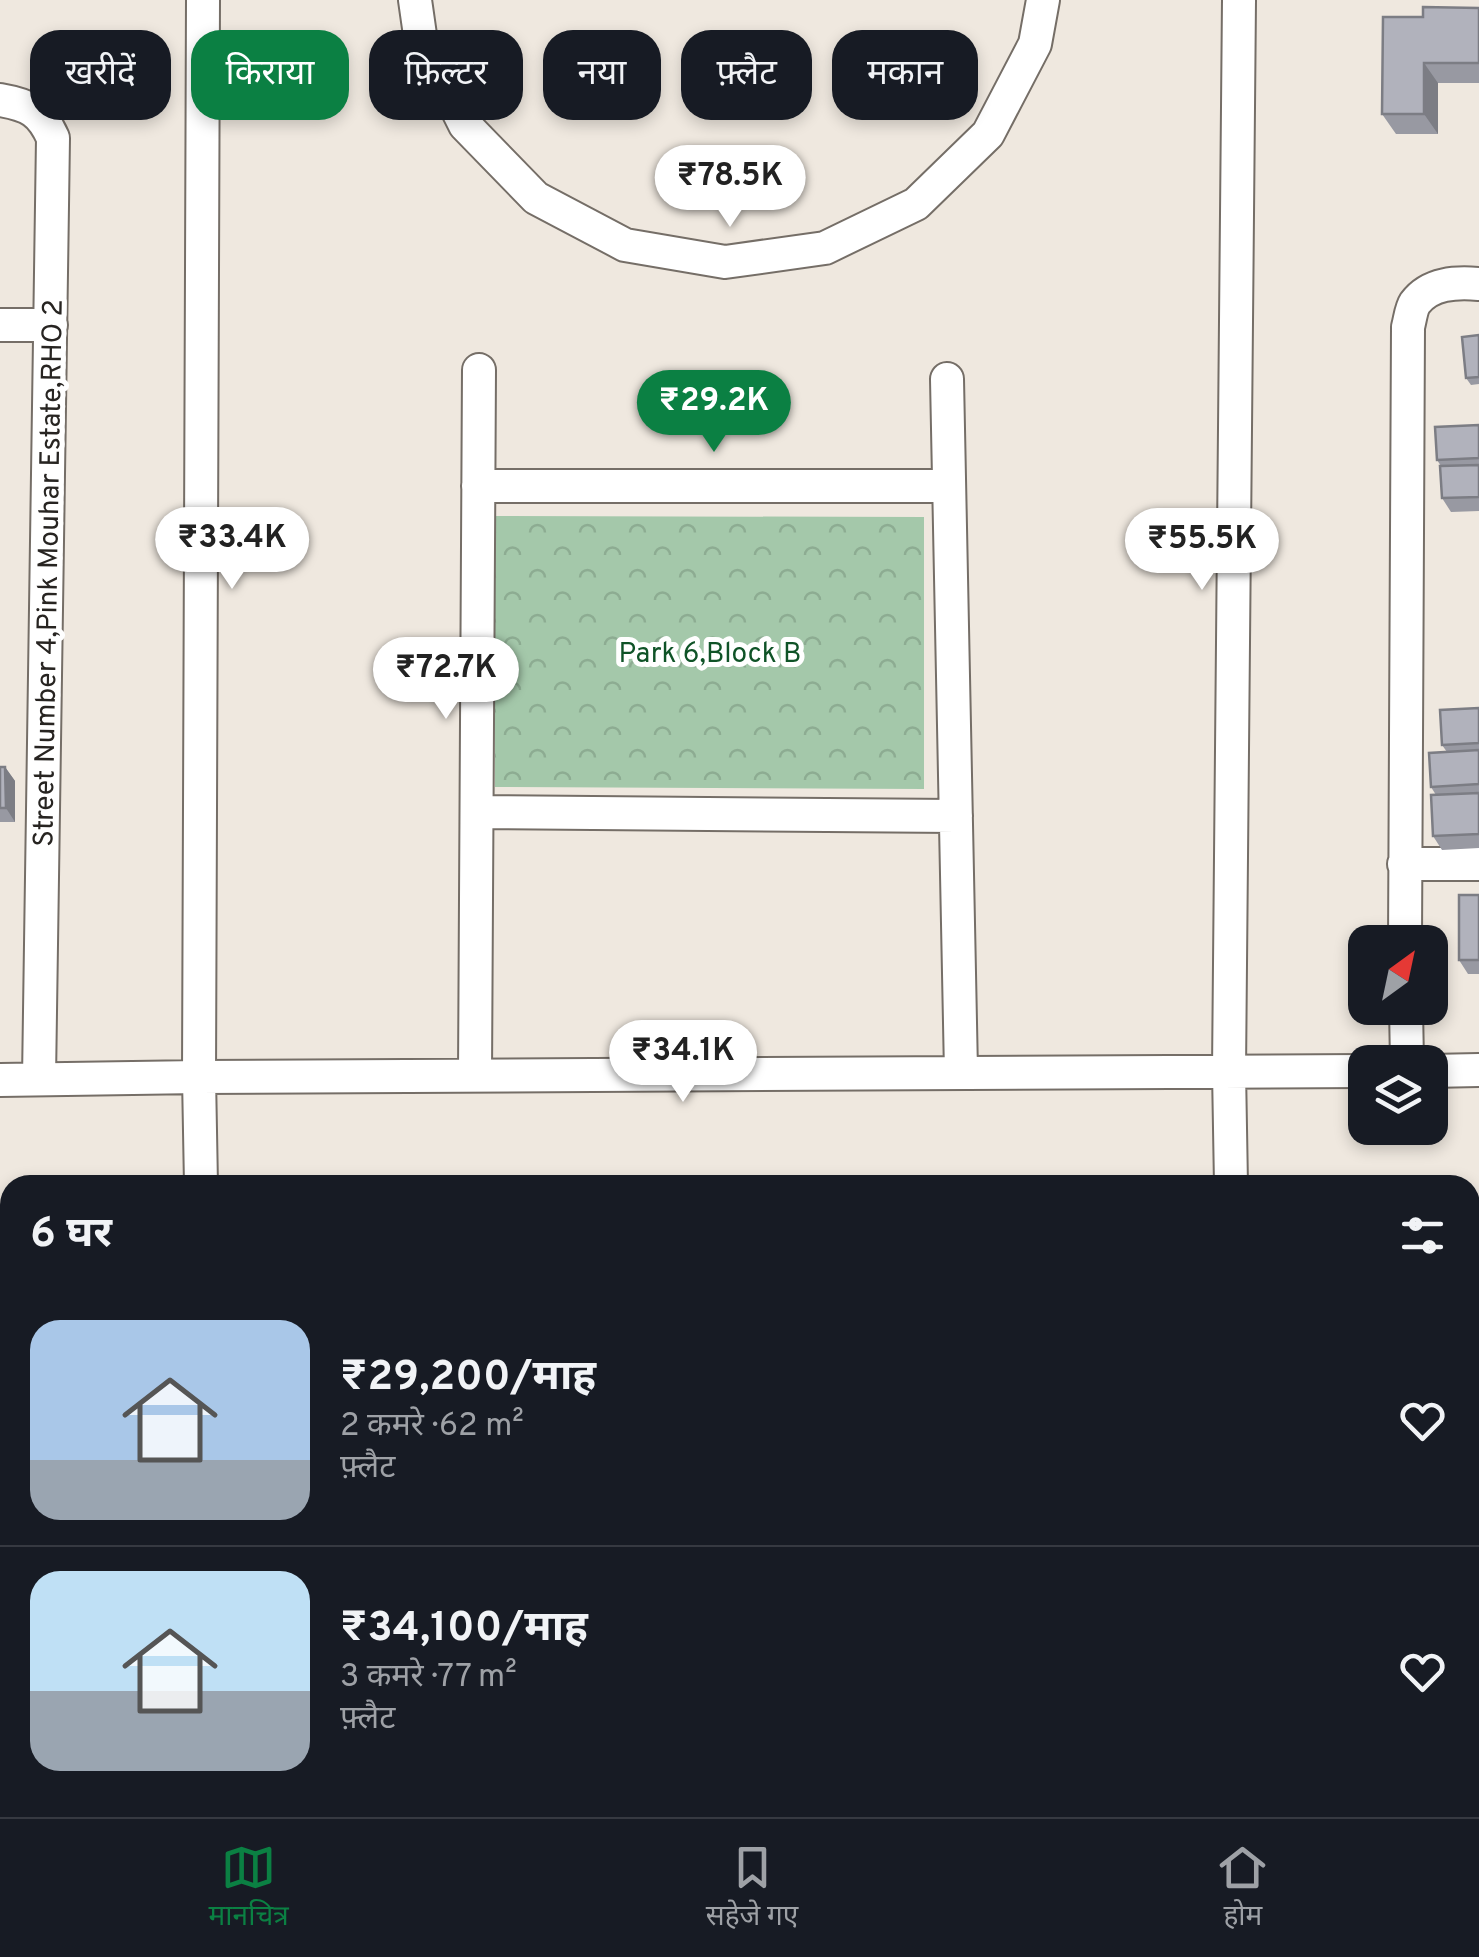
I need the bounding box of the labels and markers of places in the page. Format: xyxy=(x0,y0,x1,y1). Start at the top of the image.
pin: ₹78.5K xyxy=(649,145,811,230)
pin: ₹29.2K xyxy=(633,370,795,455)
pin: ₹33.4K xyxy=(151,507,313,592)
pin: ₹55.5K xyxy=(1121,508,1283,593)
pin: ₹72.7K xyxy=(365,637,527,722)
pin: ₹34.1K xyxy=(602,1020,764,1105)

